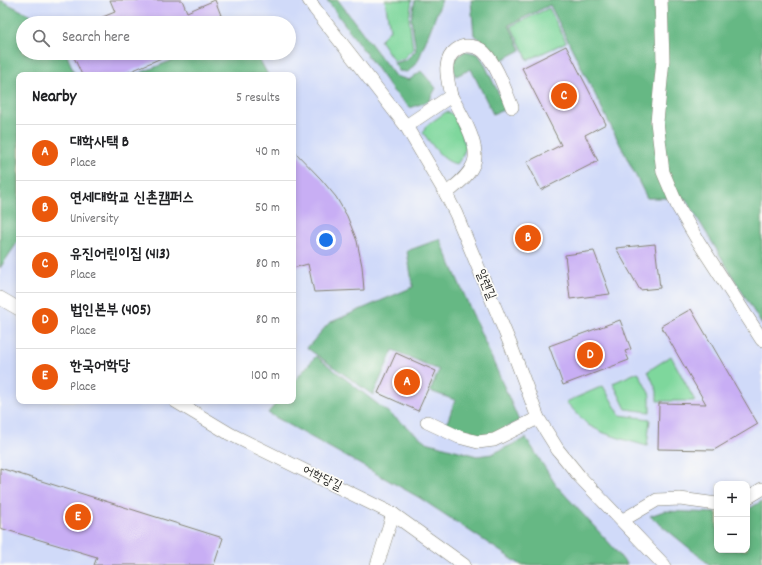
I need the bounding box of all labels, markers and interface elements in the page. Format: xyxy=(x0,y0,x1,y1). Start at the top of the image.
search box xyxy=(16,16,296,60)
icon: search xyxy=(30,27,52,49)
text: Search here xyxy=(62,27,130,49)
pin: C xyxy=(551,81,577,111)
text: Nearby xyxy=(32,86,76,110)
text: 5 results xyxy=(236,89,280,108)
text: 대학사택 B xyxy=(70,132,129,154)
text: A xyxy=(41,143,49,162)
text: 40 m xyxy=(256,143,280,162)
text: Place xyxy=(70,154,96,173)
text: 연세대학교 신촌캠퍼스 xyxy=(70,188,194,210)
text: B xyxy=(42,199,48,218)
text: 50 m xyxy=(255,199,280,218)
text: University xyxy=(70,210,119,229)
pin: B xyxy=(515,223,541,253)
your location xyxy=(316,230,336,250)
text: 유진어린이집 (413) xyxy=(70,244,170,266)
text: C xyxy=(42,255,48,274)
text: 80 m xyxy=(256,255,280,274)
text: Place xyxy=(70,266,96,285)
street label: 알렌길 xyxy=(470,267,500,303)
text: 법인본부 (405) xyxy=(70,300,151,322)
text: D xyxy=(42,311,48,330)
text: 80 m xyxy=(256,311,280,330)
text: Place xyxy=(70,322,96,341)
pin: D xyxy=(577,340,603,370)
text: 한국어학당 xyxy=(70,356,130,378)
text: E xyxy=(42,367,48,386)
text: 100 m xyxy=(251,367,280,386)
pin: A xyxy=(394,367,420,397)
text: Place xyxy=(70,378,96,397)
street label: 어학당길 xyxy=(299,461,345,497)
map controls xyxy=(714,481,750,553)
button: + xyxy=(714,481,750,517)
pin: E xyxy=(65,502,91,532)
button: − xyxy=(714,517,750,553)

